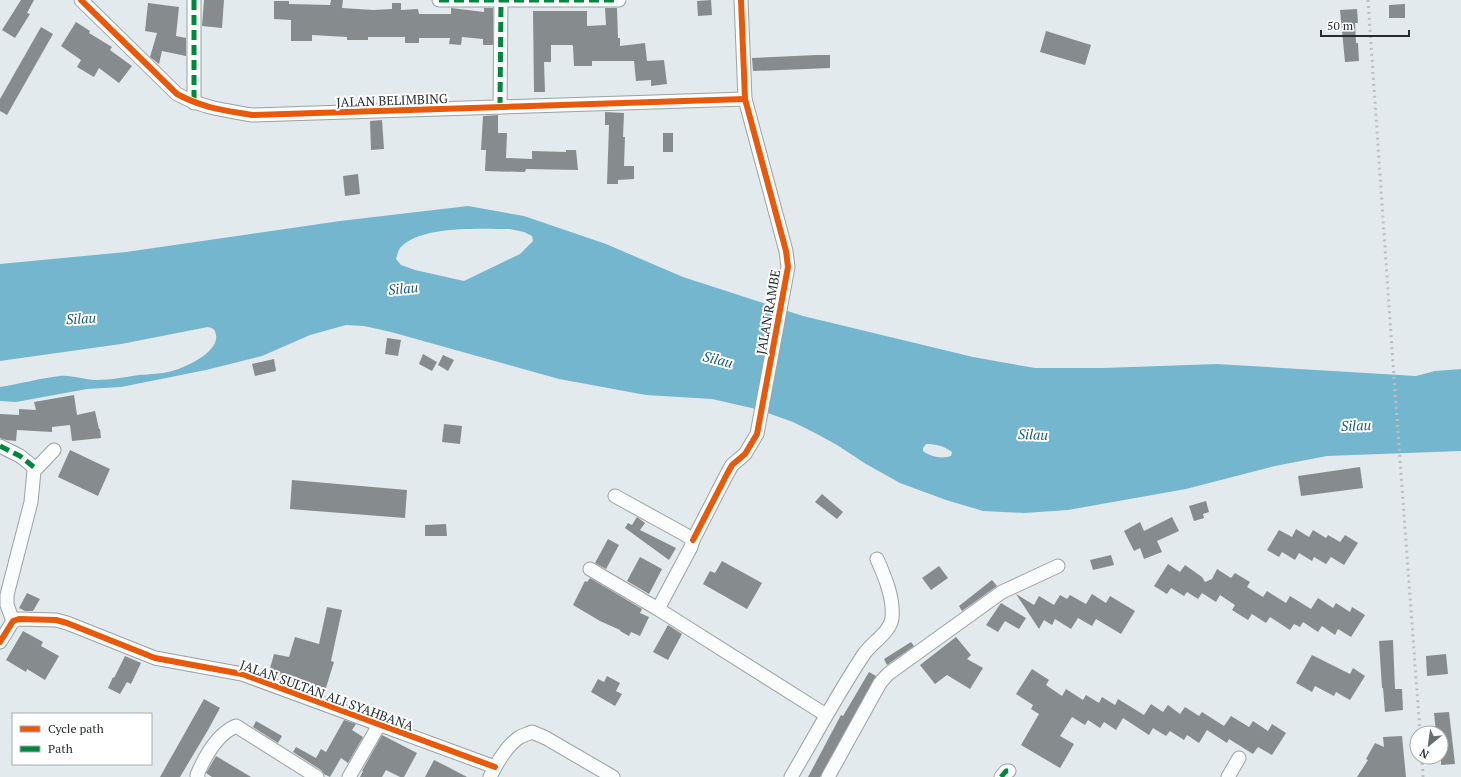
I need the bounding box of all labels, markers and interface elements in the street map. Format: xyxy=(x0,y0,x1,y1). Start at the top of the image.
scale bar xyxy=(1321,12,1409,38)
text: 50 m xyxy=(1327,18,1354,33)
street label: JALAN BELIMBING xyxy=(336,89,448,111)
street label: JALAN RAMBE xyxy=(752,268,784,356)
water label: Silau xyxy=(387,277,419,299)
water label: Silau xyxy=(65,308,97,328)
water label: Silau xyxy=(701,346,735,372)
water label: Silau xyxy=(1341,415,1371,435)
water label: Silau xyxy=(1018,424,1048,444)
street label: JALAN SULTAN ALI SYAHBANA xyxy=(238,655,416,735)
legend xyxy=(12,713,152,765)
text: Cycle path xyxy=(48,721,104,736)
north arrow xyxy=(1409,725,1449,765)
text: Path xyxy=(48,741,73,756)
text: N xyxy=(1417,745,1431,762)

